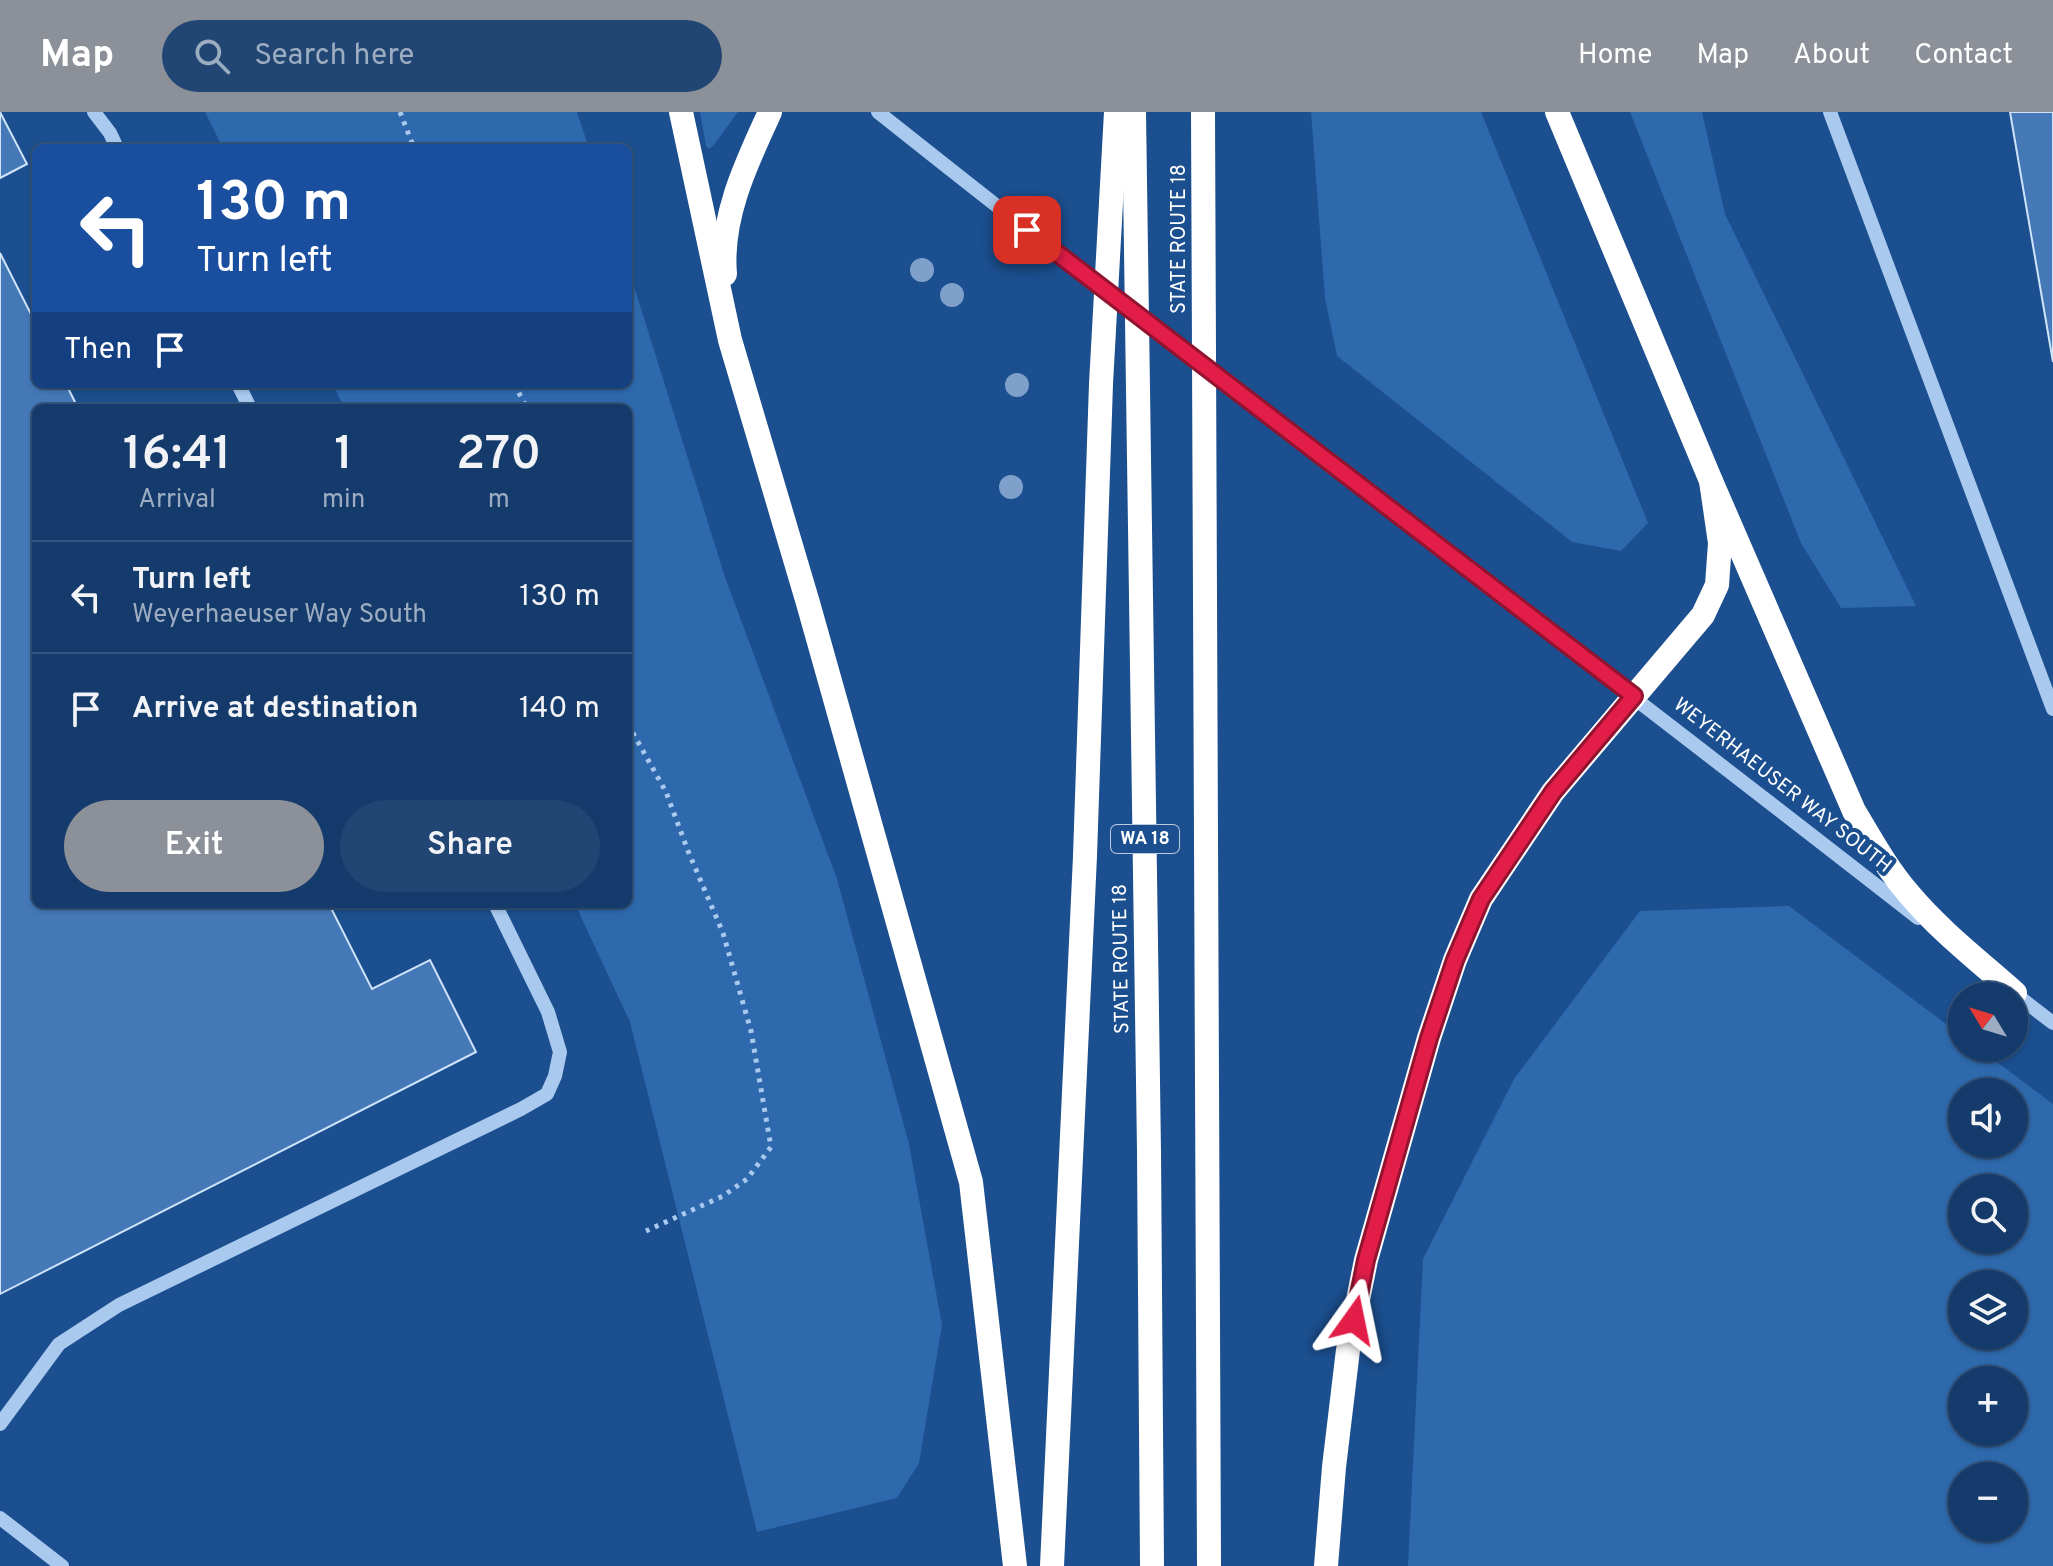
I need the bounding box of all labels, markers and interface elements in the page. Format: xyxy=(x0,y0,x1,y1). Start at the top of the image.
search box xyxy=(162,20,722,92)
text: Map xyxy=(40,32,114,81)
icon: search xyxy=(190,34,234,78)
text: Search here xyxy=(254,38,414,75)
text: Home xyxy=(1578,38,1652,74)
text: Map xyxy=(1696,38,1749,74)
text: About xyxy=(1793,38,1870,74)
text: Contact xyxy=(1914,38,2013,74)
street label: STATE ROUTE 18 xyxy=(1167,164,1193,314)
text: 130 m xyxy=(196,170,351,240)
icon: left xyxy=(64,176,168,280)
pin xyxy=(993,196,1061,264)
icon: arrive xyxy=(1005,208,1049,252)
text: Turn left xyxy=(196,239,333,285)
icon: arrive xyxy=(148,328,192,372)
text: Then xyxy=(64,332,132,369)
text: 16:41 xyxy=(123,426,231,486)
text: 1 xyxy=(334,426,353,486)
text: 270 xyxy=(456,426,541,486)
text: Arrival xyxy=(138,484,216,517)
text: min xyxy=(322,484,365,517)
text: m xyxy=(488,484,510,517)
text: Turn left xyxy=(132,562,252,599)
icon: left xyxy=(64,575,108,619)
text: 130 m xyxy=(519,579,600,616)
text: Weyerhaeuser Way South xyxy=(132,599,427,632)
icon: arrive xyxy=(64,687,108,731)
text: Arrive at destination xyxy=(132,691,418,728)
text: 140 m xyxy=(519,691,600,728)
street label: WEYERHAEUSER WAY SOUTH xyxy=(1668,693,1896,879)
button: Exit xyxy=(64,800,324,892)
button: Share xyxy=(340,800,600,892)
road number: WA 18 xyxy=(1111,825,1179,853)
street label: STATE ROUTE 18 xyxy=(1108,884,1136,1034)
north arrow xyxy=(1948,982,2028,1062)
map controls xyxy=(1948,982,2028,1542)
button: sound xyxy=(1948,1078,2028,1158)
button: search xyxy=(1948,1174,2028,1254)
button: layers xyxy=(1948,1270,2028,1350)
position arrow xyxy=(1312,1278,1396,1362)
button: + xyxy=(1948,1366,2028,1446)
button: − xyxy=(1948,1462,2028,1542)

